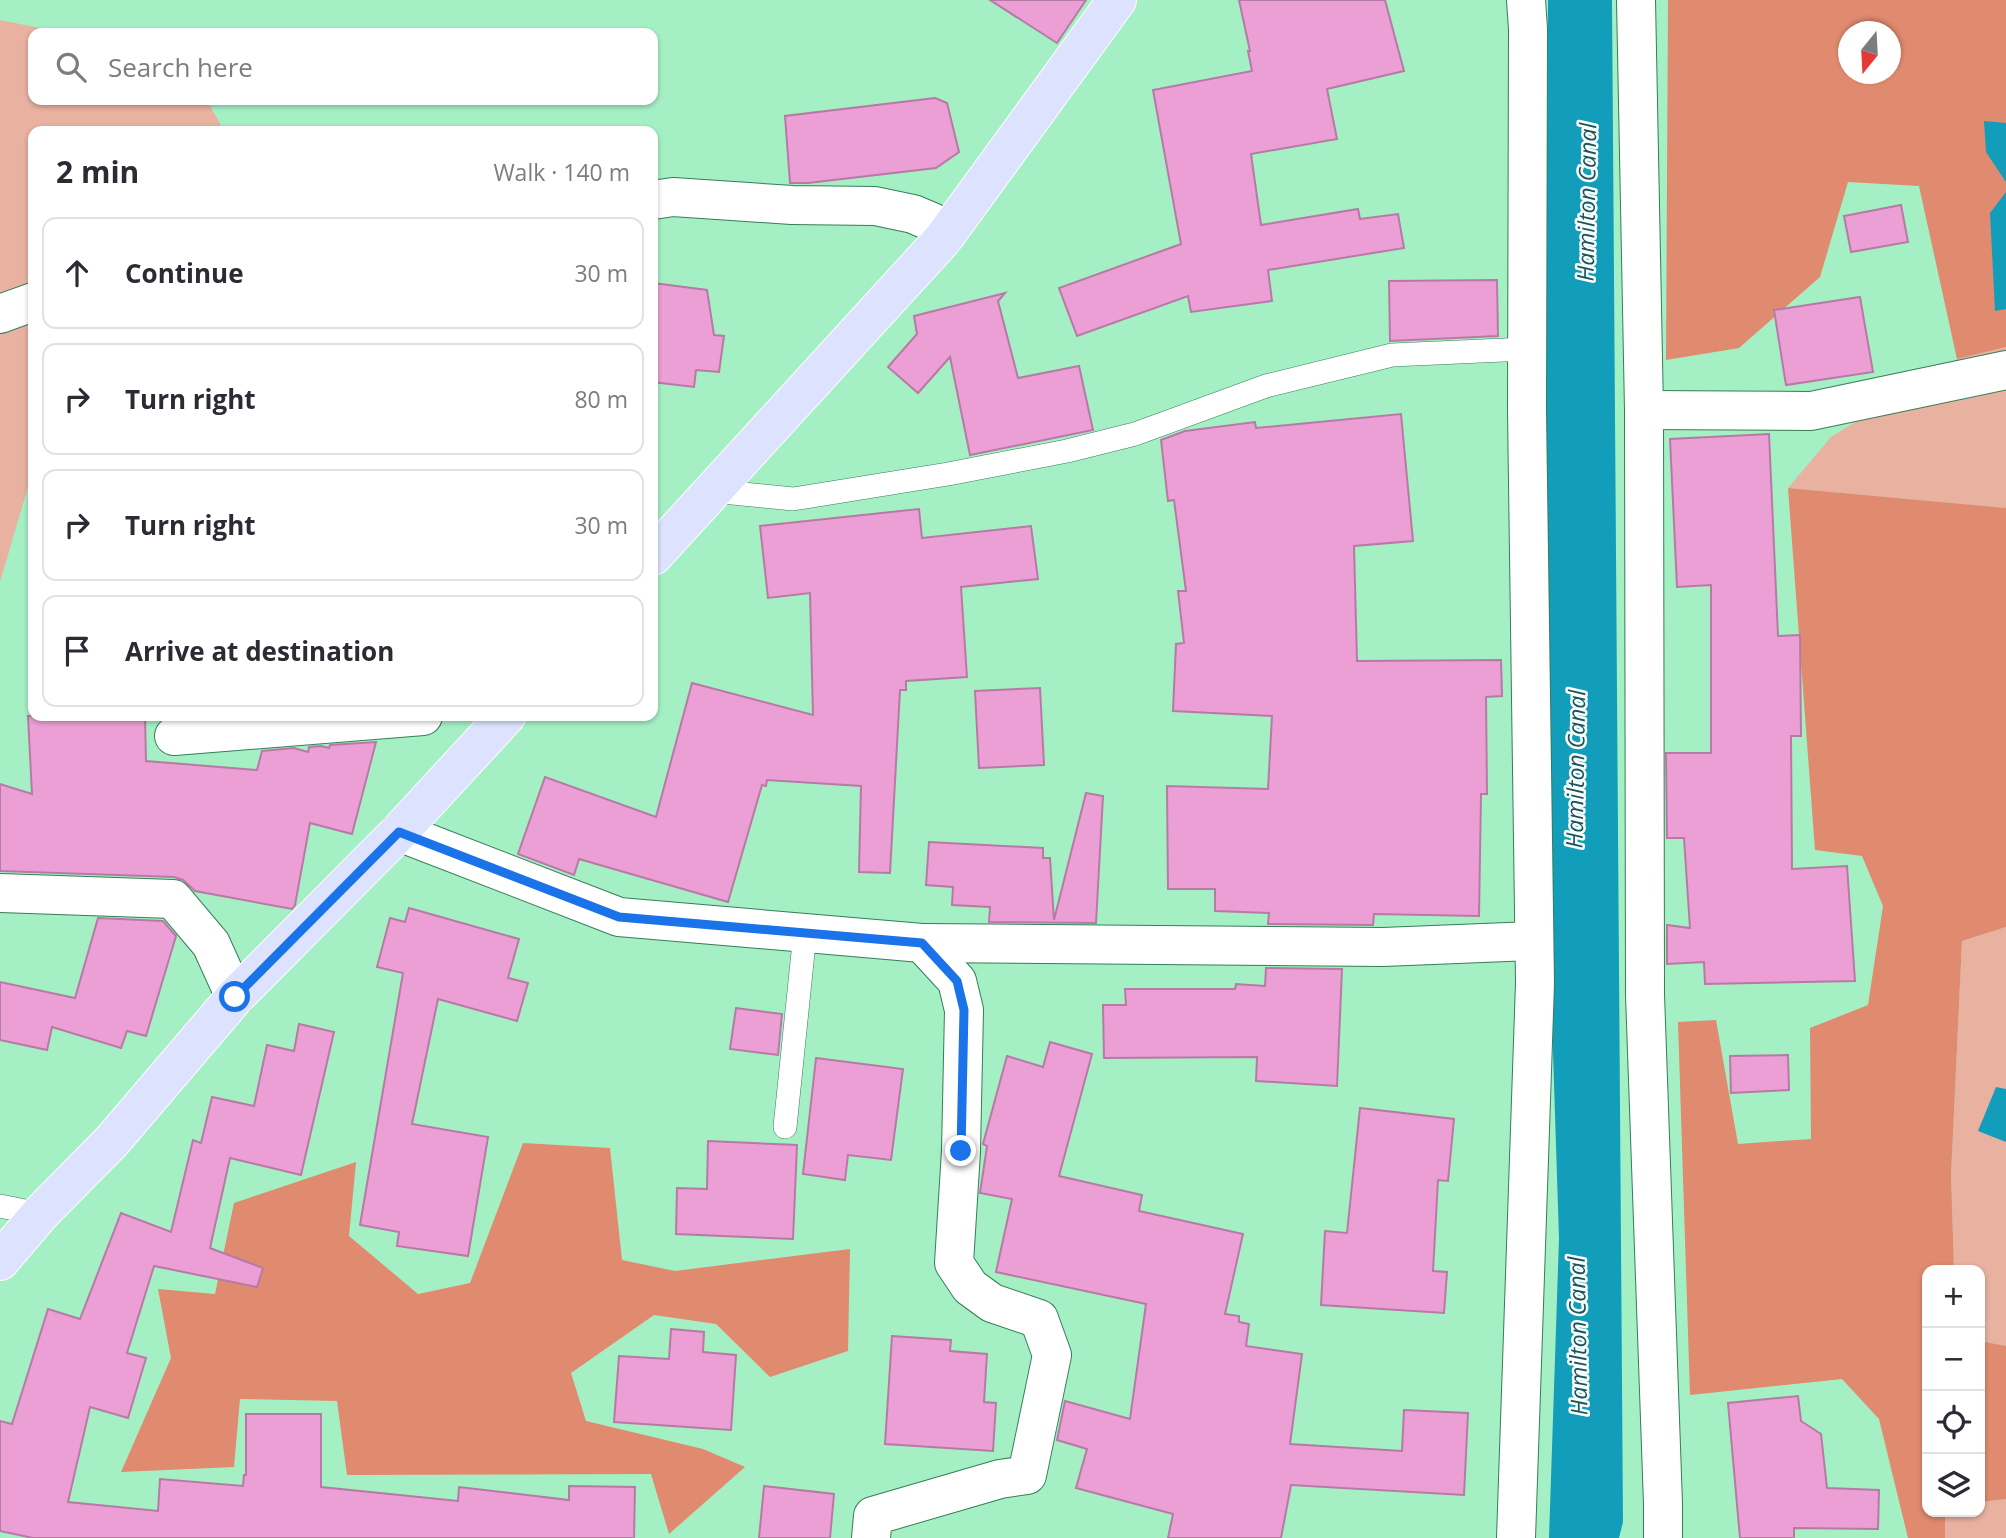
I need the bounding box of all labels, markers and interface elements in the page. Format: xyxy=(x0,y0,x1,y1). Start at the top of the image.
north arrow xyxy=(1838,21,1901,84)
search box xyxy=(28,28,658,105)
icon: search xyxy=(52,48,90,86)
text: Search here xyxy=(108,49,253,85)
water label: Hamilton Canal xyxy=(1569,121,1603,282)
text: 2 min xyxy=(56,151,139,192)
text: Walk · 140 m xyxy=(493,156,630,188)
icon: ahead xyxy=(58,254,96,292)
text: Continue xyxy=(125,255,244,291)
text: 30 m xyxy=(574,257,628,289)
icon: right xyxy=(58,380,96,418)
text: Turn right xyxy=(125,381,256,417)
text: 80 m xyxy=(574,383,628,415)
icon: right xyxy=(58,506,96,544)
text: Turn right xyxy=(125,507,256,543)
text: 30 m xyxy=(574,509,628,541)
icon: arrive xyxy=(58,632,96,670)
text: Arrive at destination xyxy=(125,633,394,669)
water label: Hamilton Canal xyxy=(1558,688,1592,849)
route start xyxy=(219,981,250,1012)
route end xyxy=(945,1135,976,1166)
water label: Hamilton Canal xyxy=(1560,1255,1594,1416)
map controls xyxy=(1922,1265,1985,1517)
button: + xyxy=(1922,1265,1985,1328)
button: − xyxy=(1922,1328,1985,1391)
button: locate xyxy=(1922,1391,1985,1454)
button: layers xyxy=(1922,1454,1985,1517)

